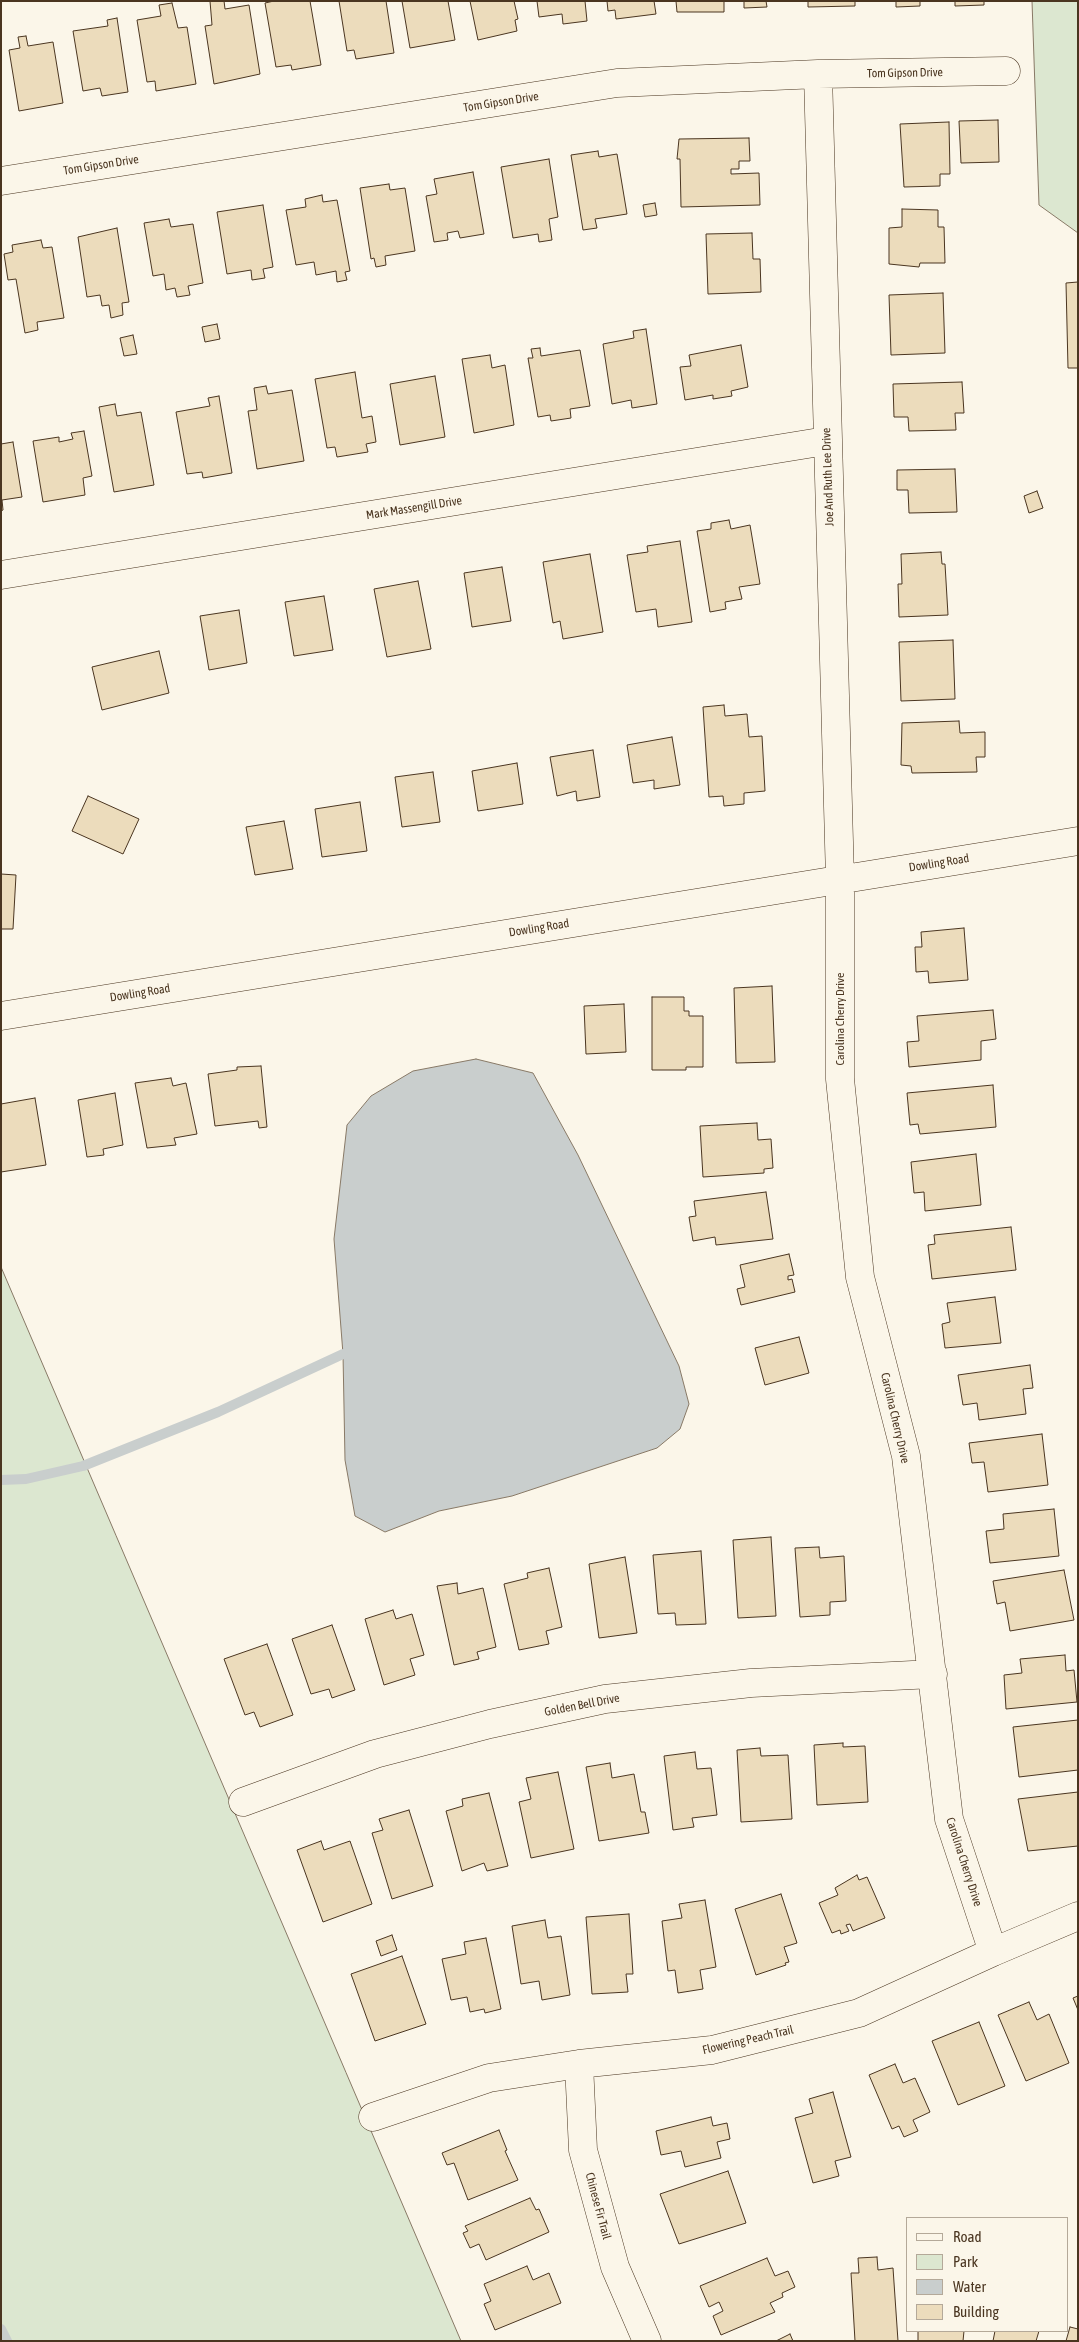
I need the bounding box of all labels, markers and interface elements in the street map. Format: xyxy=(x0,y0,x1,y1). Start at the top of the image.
street label: Tom Gipson Drive xyxy=(867,65,943,81)
street label: Tom Gipson Drive xyxy=(462,89,540,115)
street label: Tom Gipson Drive xyxy=(62,152,140,178)
street label: Joe And Ruth Lee Drive xyxy=(819,427,837,527)
street label: Mark Massengill Drive xyxy=(365,493,463,523)
street label: Dowling Road xyxy=(908,851,970,875)
street label: Dowling Road xyxy=(508,916,570,940)
street label: Carolina Cherry Drive xyxy=(833,973,847,1065)
street label: Dowling Road xyxy=(109,981,171,1005)
street label: Carolina Cherry Drive xyxy=(878,1371,912,1465)
street label: Golden Bell Drive xyxy=(543,1691,621,1719)
street label: Carolina Cherry Drive xyxy=(943,1816,985,1908)
street label: Flowering Peach Trail xyxy=(701,2023,795,2057)
street label: Chinese Fir Trail xyxy=(582,2171,614,2241)
legend xyxy=(906,2217,1069,2332)
text: Road xyxy=(953,2228,982,2245)
text: Park xyxy=(953,2253,978,2270)
text: Water xyxy=(953,2278,986,2295)
text: Building xyxy=(953,2303,999,2320)

